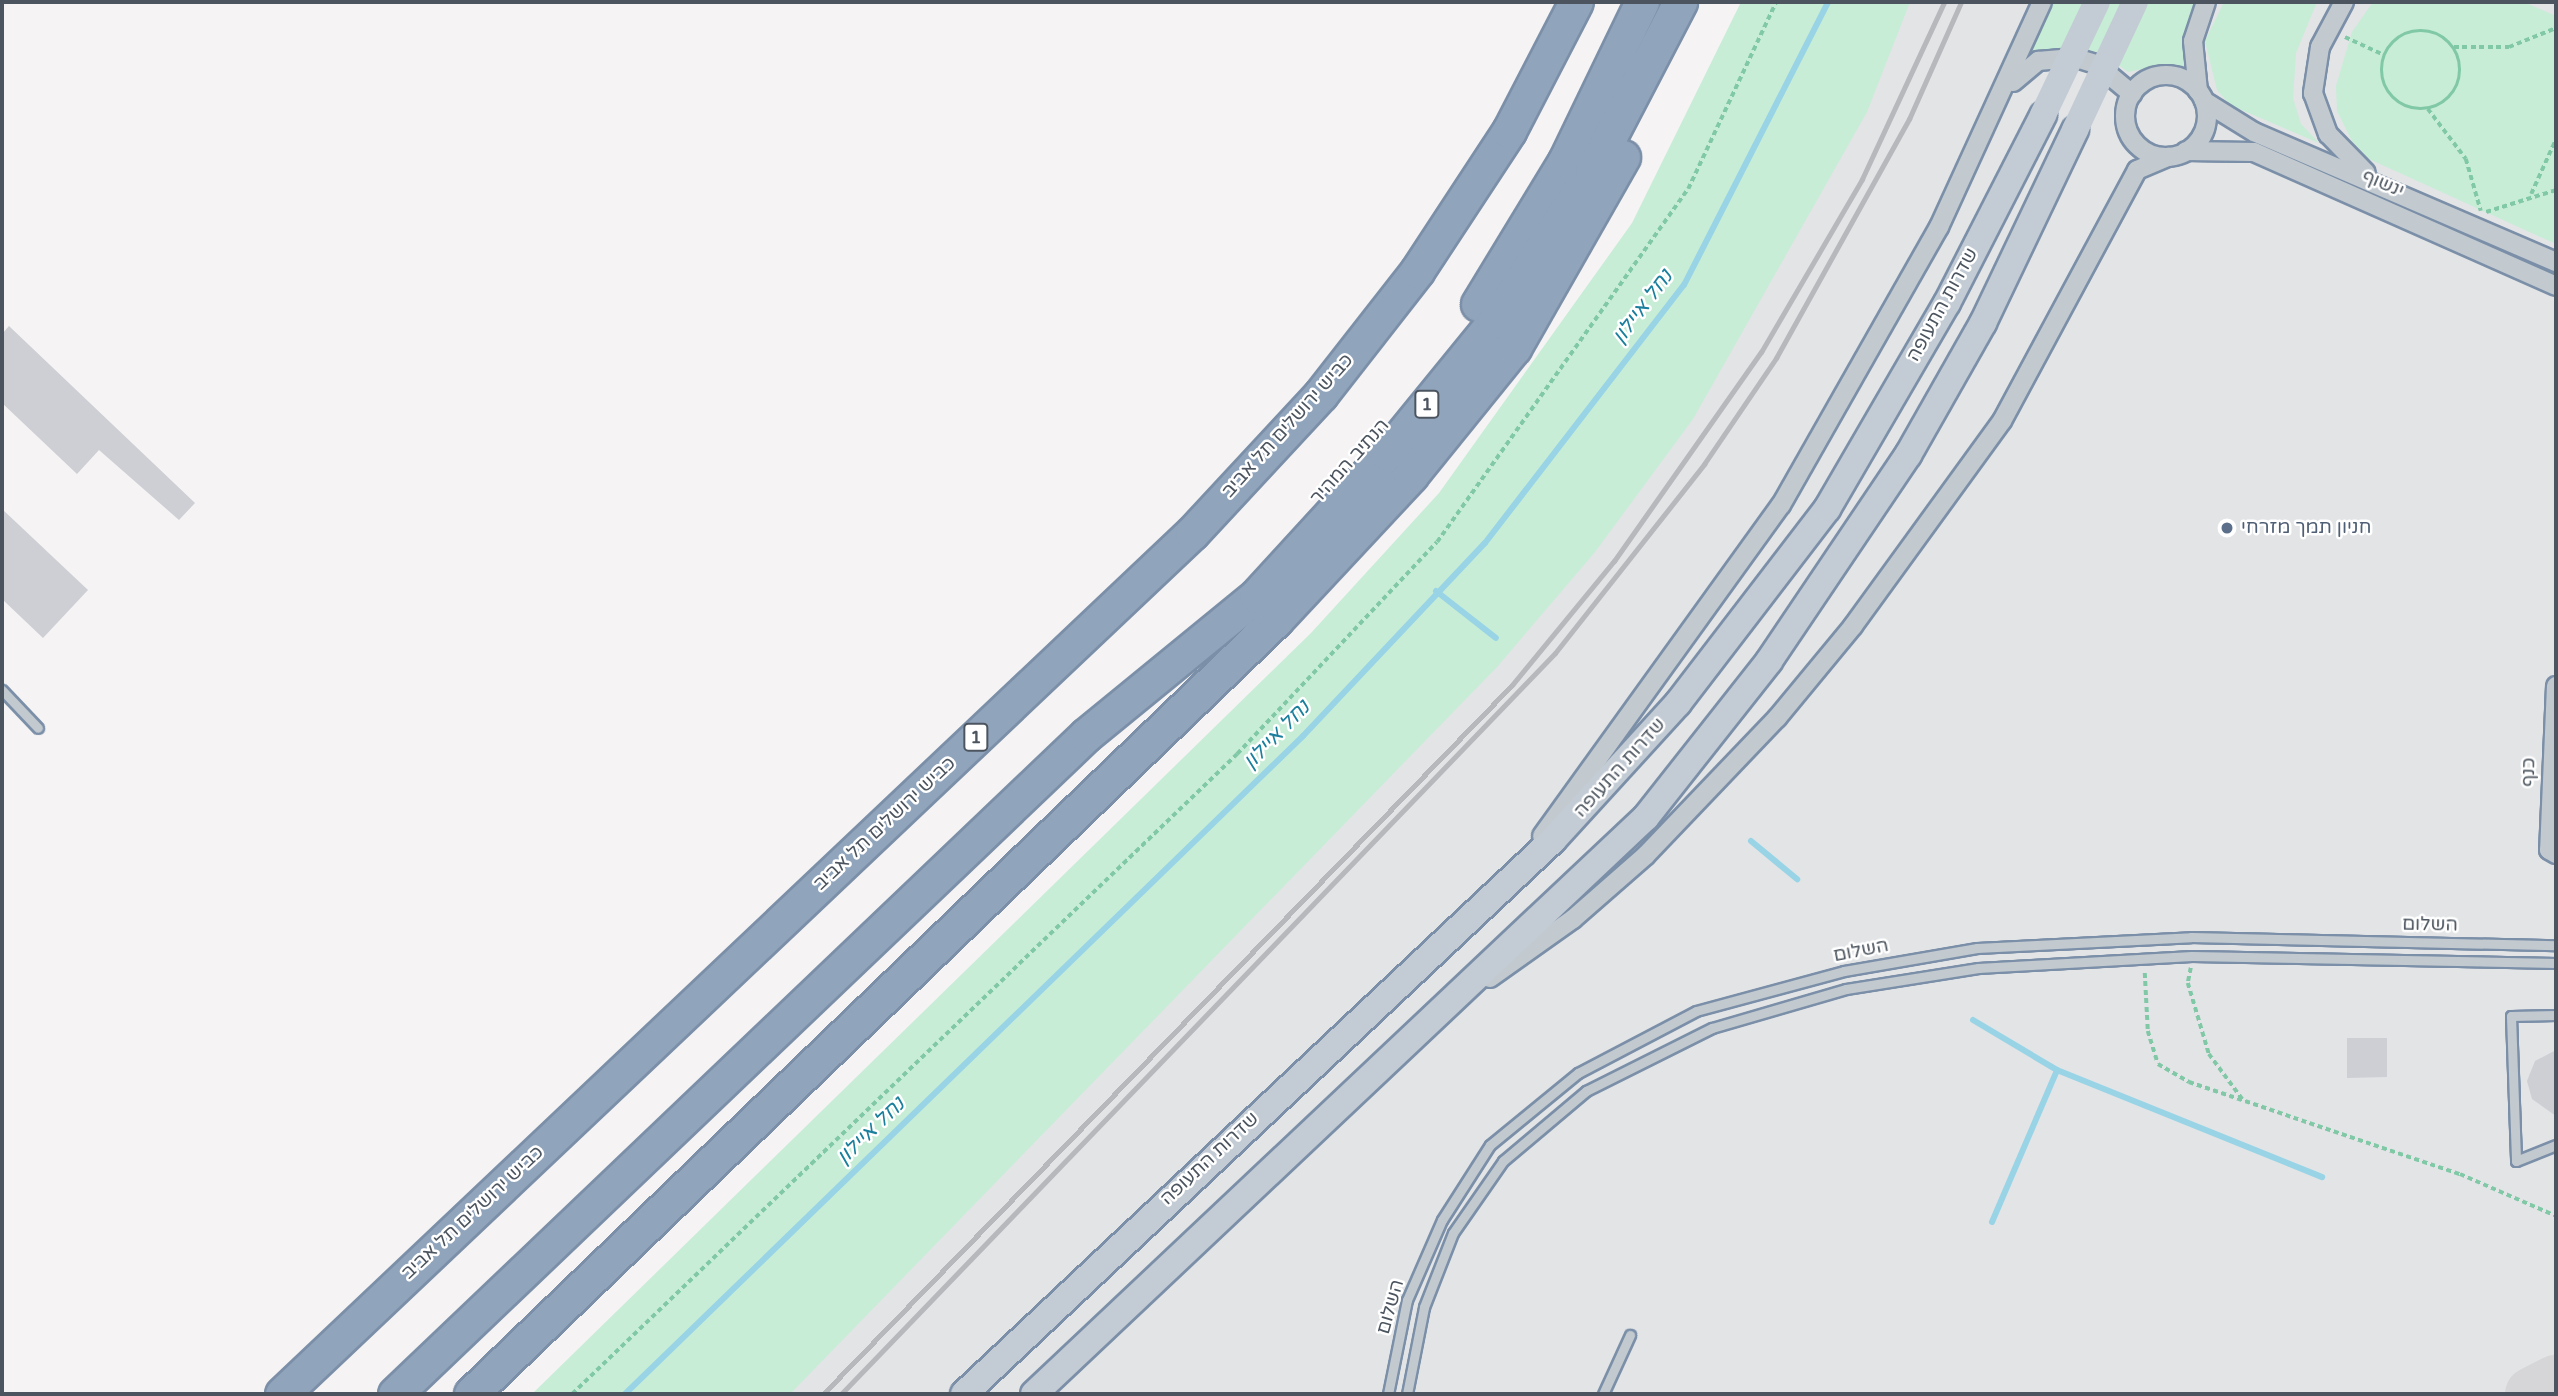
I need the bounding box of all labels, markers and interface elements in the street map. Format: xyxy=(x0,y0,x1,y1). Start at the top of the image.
street label: ינשוף xyxy=(2359,165,2407,203)
street label: שדרות התעופה xyxy=(1902,244,1984,366)
water label: נחל איילון xyxy=(1607,265,1679,349)
street label: כביש ירושלים תל אביב xyxy=(1217,349,1359,503)
road number: 1 xyxy=(1413,390,1441,418)
street label: הנתיב המהיר xyxy=(1306,415,1394,509)
place label: חניון תמך מזרחי xyxy=(2241,517,2372,539)
marker: חניון תמך מזרחי xyxy=(2219,520,2235,536)
water label: נחל איילון xyxy=(1238,696,1316,774)
street label: שדרות התעופה xyxy=(1569,713,1671,823)
road number: 1 xyxy=(962,722,990,752)
street label: כביש ירושלים תל אביב xyxy=(809,752,961,896)
street label: כנף xyxy=(2517,757,2541,787)
street label: השלום xyxy=(2402,913,2458,937)
street label: השלום xyxy=(1831,934,1891,968)
water label: נחל איילון xyxy=(832,1092,910,1170)
street label: שדרות התעופה xyxy=(1156,1108,1264,1210)
street label: כביש ירושלים תל אביב xyxy=(397,1141,549,1285)
street label: השלום xyxy=(1372,1277,1410,1337)

